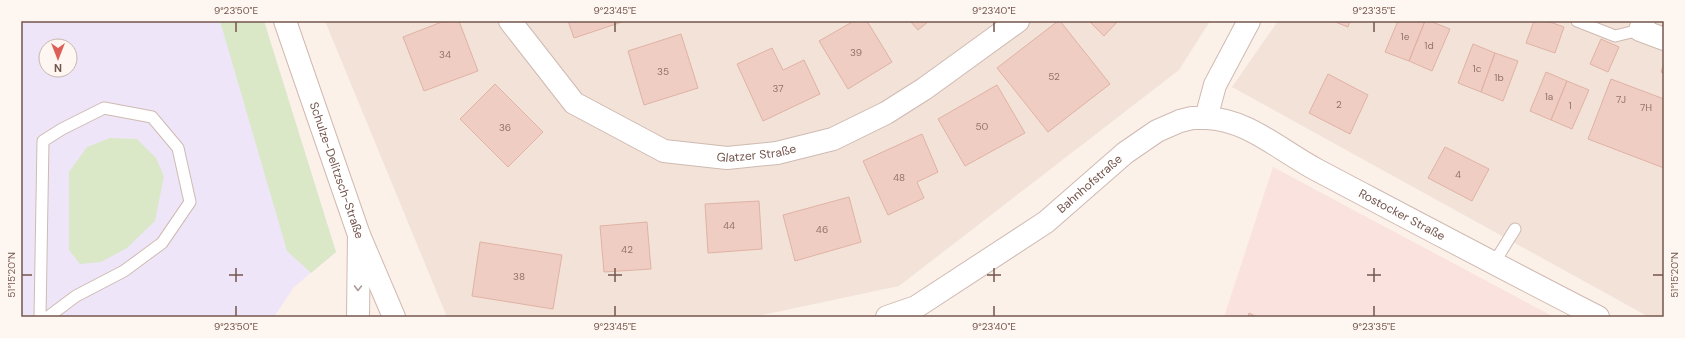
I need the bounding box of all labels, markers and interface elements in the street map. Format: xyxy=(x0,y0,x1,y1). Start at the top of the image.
text: 9°23'50"E xyxy=(214,4,258,17)
text: 9°23'45"E xyxy=(594,4,637,17)
text: 9°23'40"E xyxy=(972,4,1016,17)
text: 9°23'35"E xyxy=(1352,4,1396,17)
house number: 1e xyxy=(1401,30,1410,43)
north arrow xyxy=(38,38,78,78)
house number: 1d xyxy=(1424,39,1434,52)
house number: 39 xyxy=(850,46,862,59)
house number: 34 xyxy=(439,48,451,61)
text: N xyxy=(54,61,62,75)
house number: 1c xyxy=(1473,62,1482,75)
house number: 35 xyxy=(657,65,669,78)
house number: 52 xyxy=(1048,70,1060,83)
house number: 1b xyxy=(1494,71,1504,84)
house number: 37 xyxy=(772,82,784,95)
house number: 1a xyxy=(1545,90,1553,103)
house number: 7J xyxy=(1616,93,1626,106)
house number: 2 xyxy=(1336,98,1342,111)
house number: 1 xyxy=(1568,99,1572,112)
street label: Schulze-Delitzsch-Straße xyxy=(306,100,368,241)
house number: 7H xyxy=(1640,101,1652,114)
house number: 50 xyxy=(976,120,989,133)
house number: 36 xyxy=(499,121,511,134)
street label: Glatzer Straße xyxy=(716,140,798,166)
street label: Bahnhofstraße xyxy=(1054,151,1126,217)
house number: 4 xyxy=(1455,168,1461,181)
house number: 48 xyxy=(893,171,905,184)
street label: Rostocker Straße xyxy=(1356,185,1448,244)
house number: 44 xyxy=(723,219,735,232)
house number: 46 xyxy=(816,223,828,236)
house number: 42 xyxy=(621,243,633,256)
text: 51°15'20"N xyxy=(5,252,18,298)
text: 51°15'20"N xyxy=(1668,252,1681,298)
house number: 38 xyxy=(513,270,525,283)
one-way arrow xyxy=(354,285,362,291)
text: 9°23'50"E xyxy=(214,320,258,333)
text: 9°23'45"E xyxy=(594,320,637,333)
text: 9°23'40"E xyxy=(972,320,1016,333)
text: 9°23'35"E xyxy=(1352,320,1396,333)

